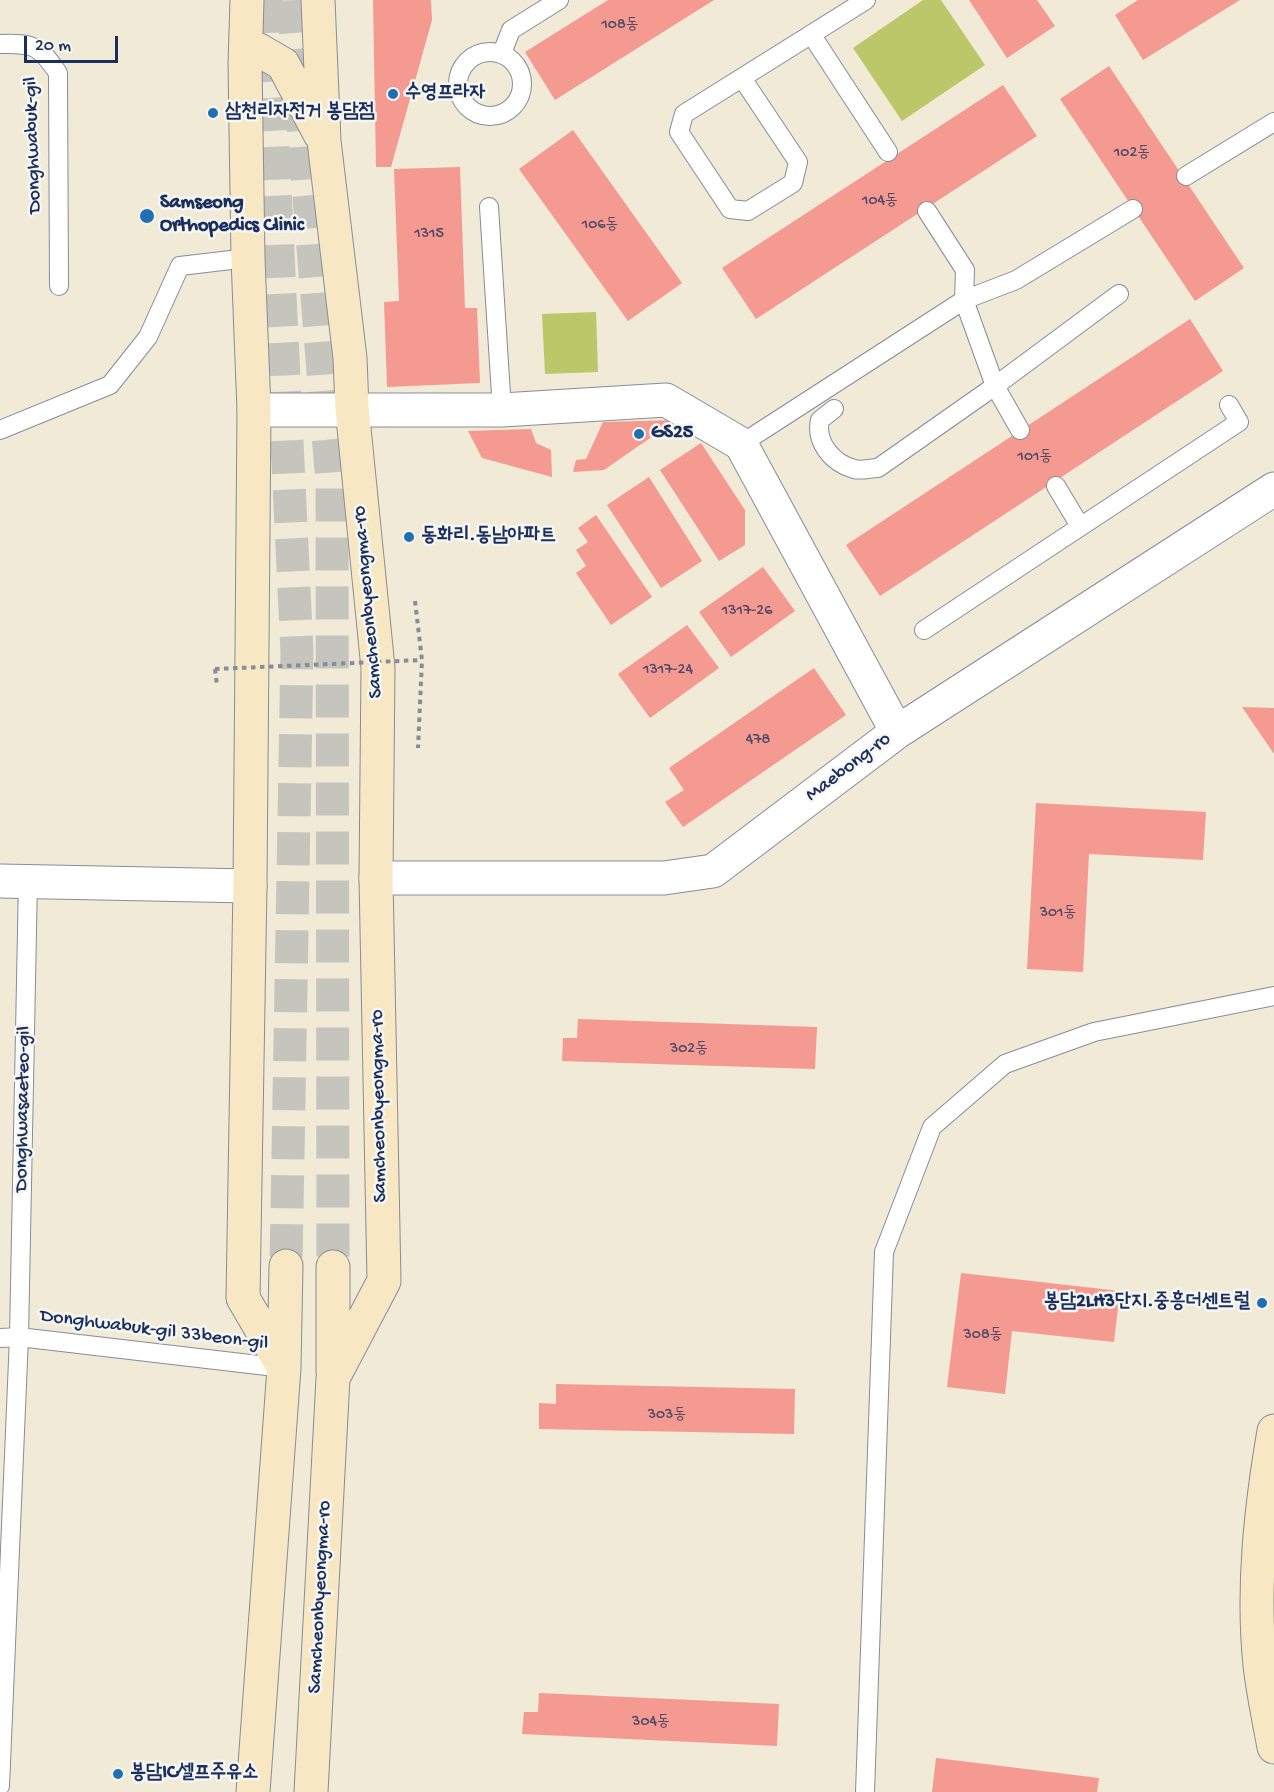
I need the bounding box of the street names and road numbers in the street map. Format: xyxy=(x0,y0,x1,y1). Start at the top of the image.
street label: Donghwabuk-gil xyxy=(20,76,48,214)
street label: Samcheonbyeongma-ro xyxy=(349,505,389,699)
street label: Maebong-ro xyxy=(802,728,896,808)
street label: Samcheonbyeongma-ro xyxy=(366,1009,394,1203)
street label: Donghwasaeteo-gil xyxy=(11,1026,37,1192)
street label: Donghwabuk-gil 33beon-gil xyxy=(39,1305,269,1357)
street label: Samcheonbyeongma-ro xyxy=(304,1500,338,1694)

